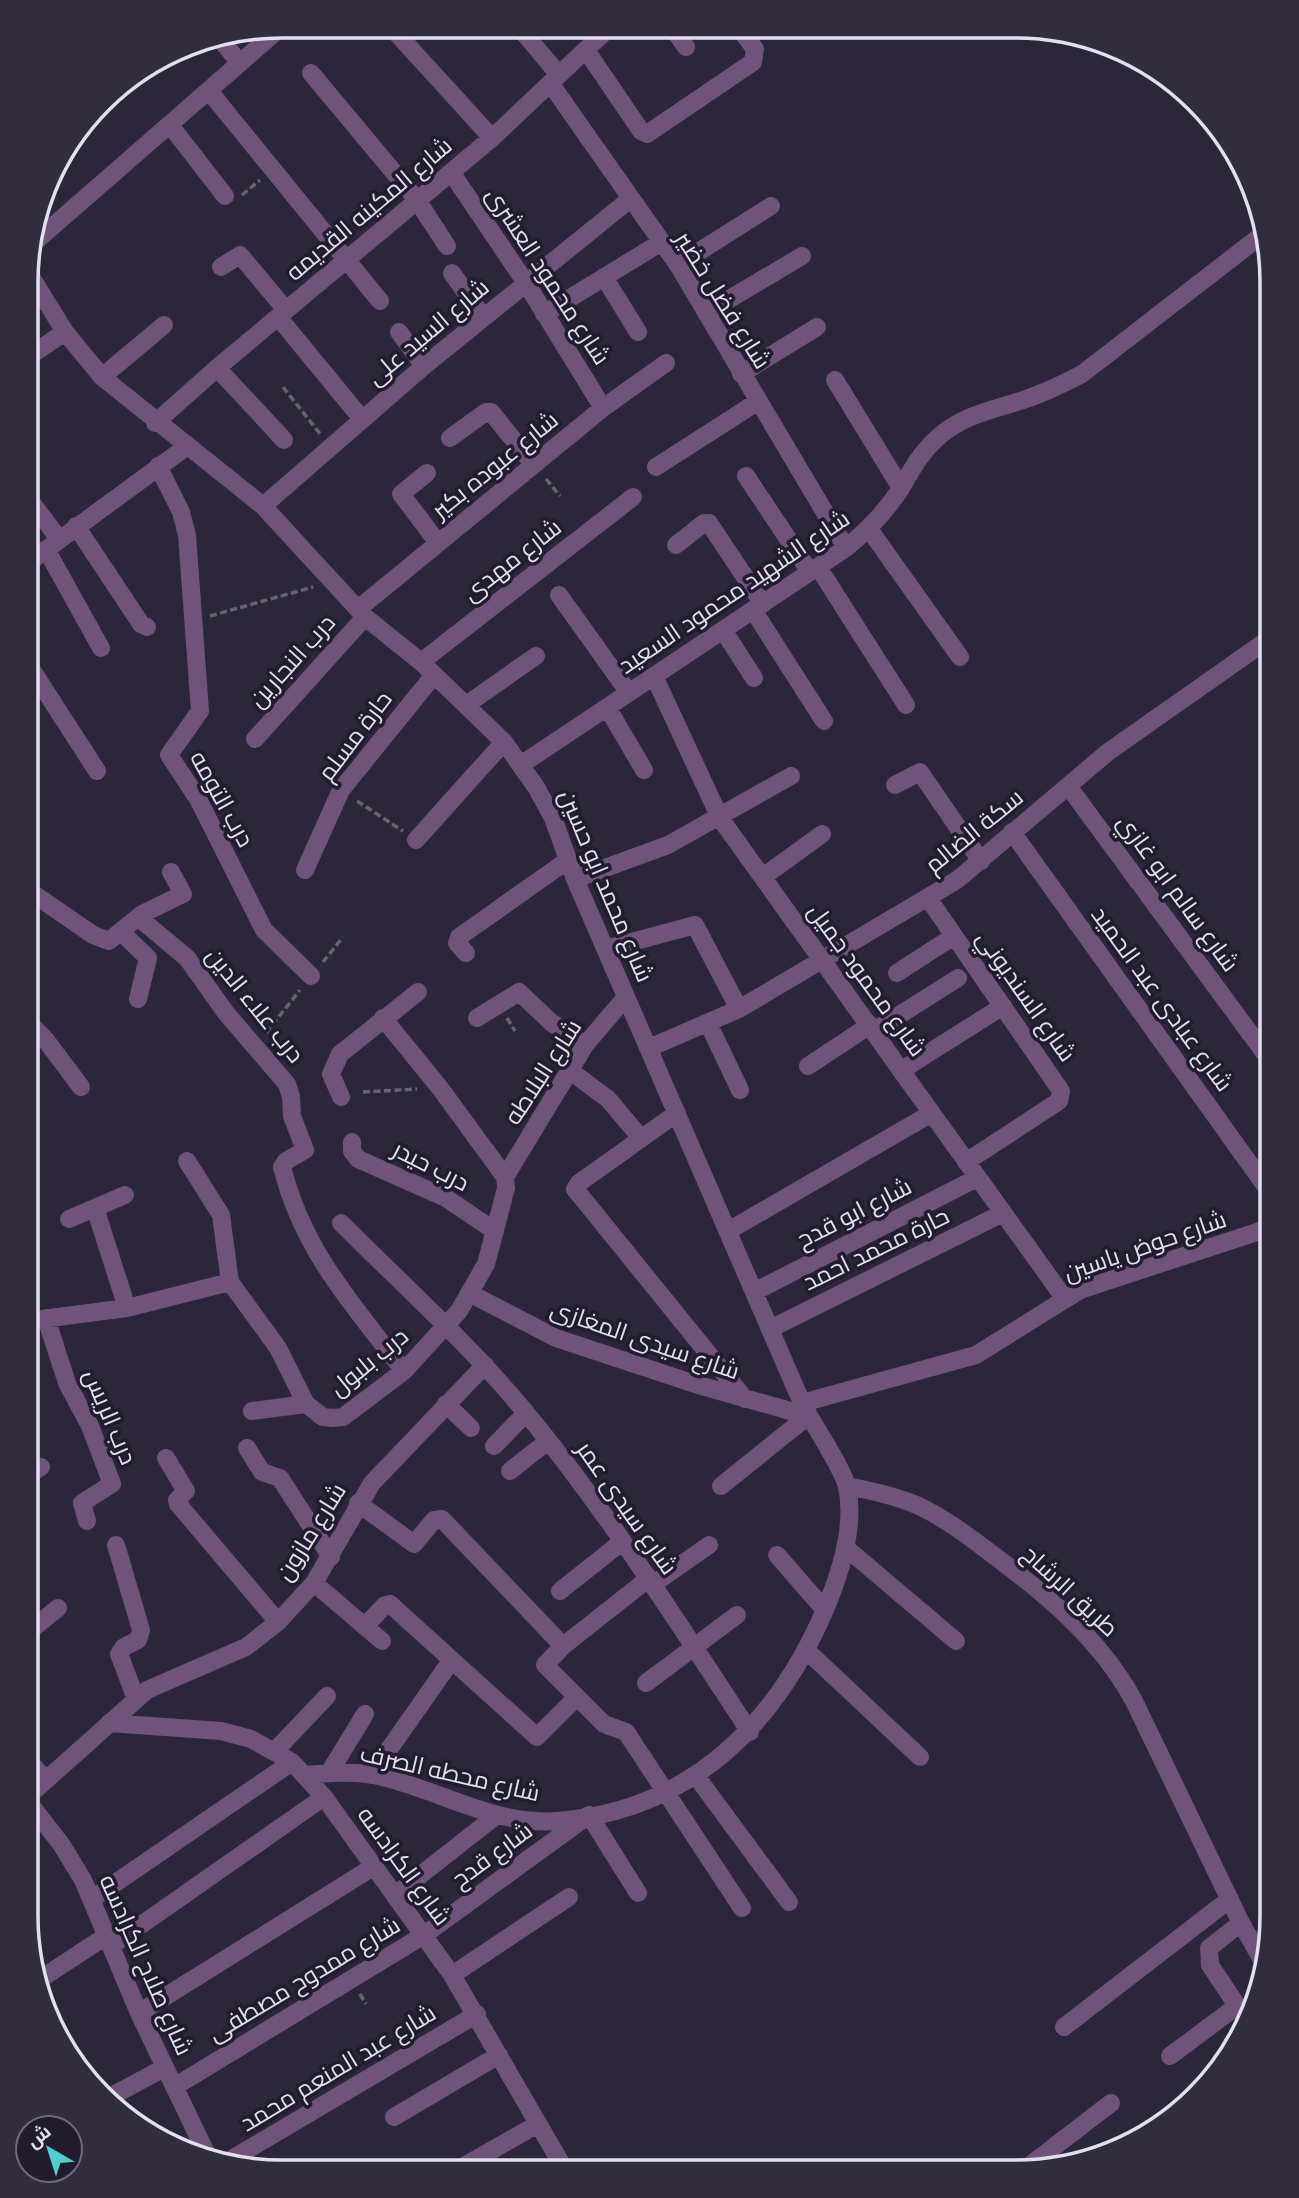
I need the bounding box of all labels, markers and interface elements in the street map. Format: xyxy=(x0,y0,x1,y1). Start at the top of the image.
street label: شارع المكينه القديمه xyxy=(279,130,459,288)
street label: شارع محمود العشرى xyxy=(478,181,618,371)
street label: شارع فضل خضير xyxy=(667,223,778,375)
street label: شارع السيد على xyxy=(360,271,496,393)
street label: شارع عبوده بكير xyxy=(423,404,565,527)
street label: شارع الشهيد محمود السعيد xyxy=(612,503,856,681)
street label: شارع مهدى xyxy=(456,511,568,609)
street label: درب النجارين xyxy=(242,607,341,713)
street label: حارة مسلم xyxy=(311,684,399,788)
street label: درب التومه xyxy=(185,745,262,851)
street label: سكة الضالم xyxy=(918,781,1030,881)
street label: شارع محمد ابو حسين xyxy=(551,785,661,987)
street label: شارع سالم ابو غازي xyxy=(1108,808,1246,980)
street label: شارع محمود جميل xyxy=(801,897,933,1063)
street label: شارع عبادى عبد الحميد xyxy=(1084,900,1240,1098)
street label: شارع السنديوني xyxy=(966,924,1083,1070)
street label: درب علاء الدين xyxy=(200,941,311,1068)
street label: شارع البلاطه xyxy=(497,1013,589,1131)
street label: درب حيدر xyxy=(387,1132,475,1196)
street label: شارع ابو قدح xyxy=(791,1170,917,1256)
street label: حارة محمد احمد xyxy=(797,1200,953,1296)
street label: شارع حوض ياسين xyxy=(1059,1203,1231,1289)
street label: شارع سيدى المغازى xyxy=(546,1293,744,1387)
street label: درب بلبول xyxy=(323,1320,414,1402)
street label: درب الريس xyxy=(77,1364,144,1469)
street label: شارع سيدى عمر xyxy=(568,1433,685,1581)
street label: شارع مازون xyxy=(268,1477,354,1587)
street label: طريق الرشاح xyxy=(1015,1538,1125,1644)
street label: شارع محطه الصرف xyxy=(357,1737,543,1809)
street label: شارع الكرادسه xyxy=(350,1800,458,1932)
street label: شارع قدح xyxy=(445,1815,539,1895)
street label: شارع صلاح الكرادسه xyxy=(92,1870,200,2060)
street label: شارع ممدوح مصطفى xyxy=(202,1909,406,2049)
street label: شارع عبد المنعم محمد xyxy=(234,1997,442,2139)
north arrow xyxy=(14,2114,84,2184)
text: ش xyxy=(21,2119,55,2153)

